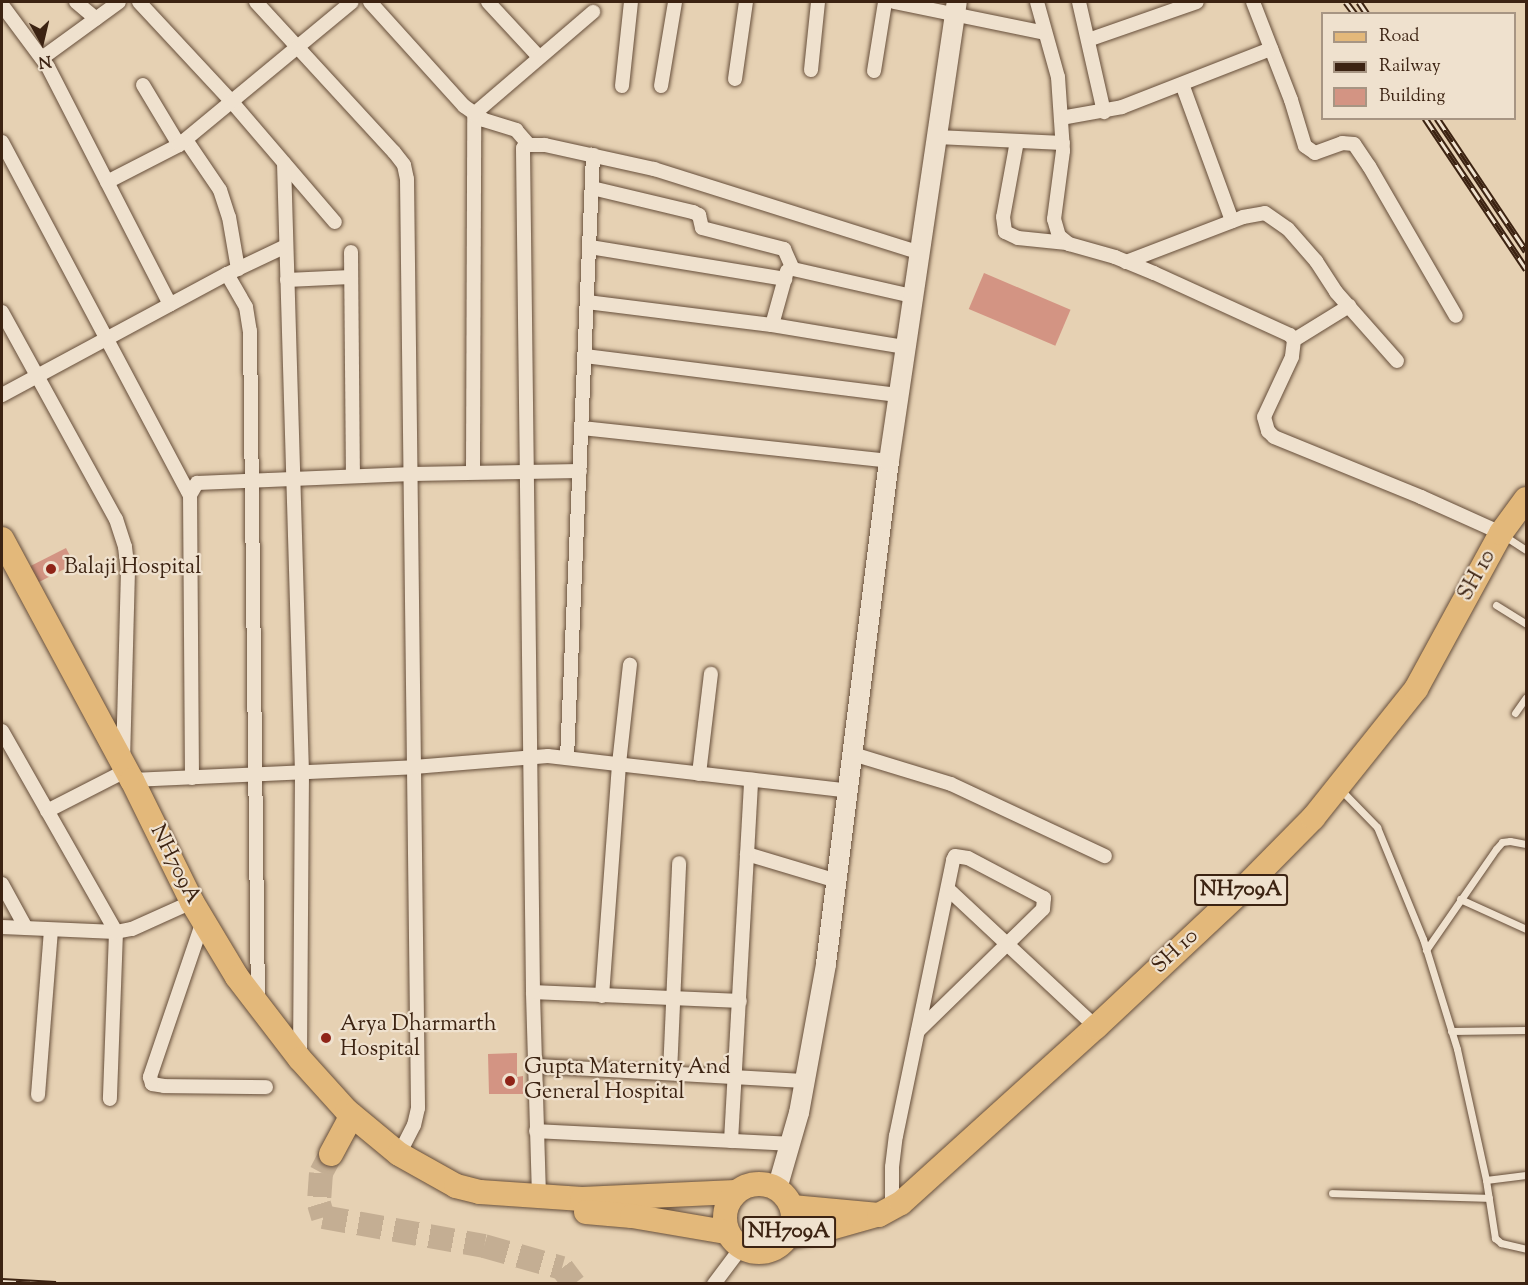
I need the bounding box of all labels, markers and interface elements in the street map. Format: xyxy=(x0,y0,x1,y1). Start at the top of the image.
north arrow xyxy=(12,12,72,72)
legend xyxy=(1321,12,1516,120)
text: Road xyxy=(1379,24,1419,50)
text: N xyxy=(37,48,53,73)
text: Railway xyxy=(1379,54,1441,80)
text: Building xyxy=(1379,84,1445,110)
street label: SH 10 xyxy=(1453,546,1503,606)
place label: Balaji Hospital xyxy=(64,556,201,582)
marker: Balaji Hospital xyxy=(42,560,60,578)
street label: NH709A xyxy=(143,821,205,909)
road number: NH709A xyxy=(1193,872,1289,908)
street label: SH 10 xyxy=(1147,924,1205,980)
place label: Arya Dharmarth Hospital xyxy=(340,1012,497,1064)
marker: Arya Dharmarth Hospital xyxy=(317,1029,335,1047)
place label: Gupta Maternity And General Hospital xyxy=(524,1055,731,1106)
marker: Gupta Maternity And General Hospital xyxy=(501,1072,519,1090)
road number: NH709A xyxy=(741,1214,837,1250)

